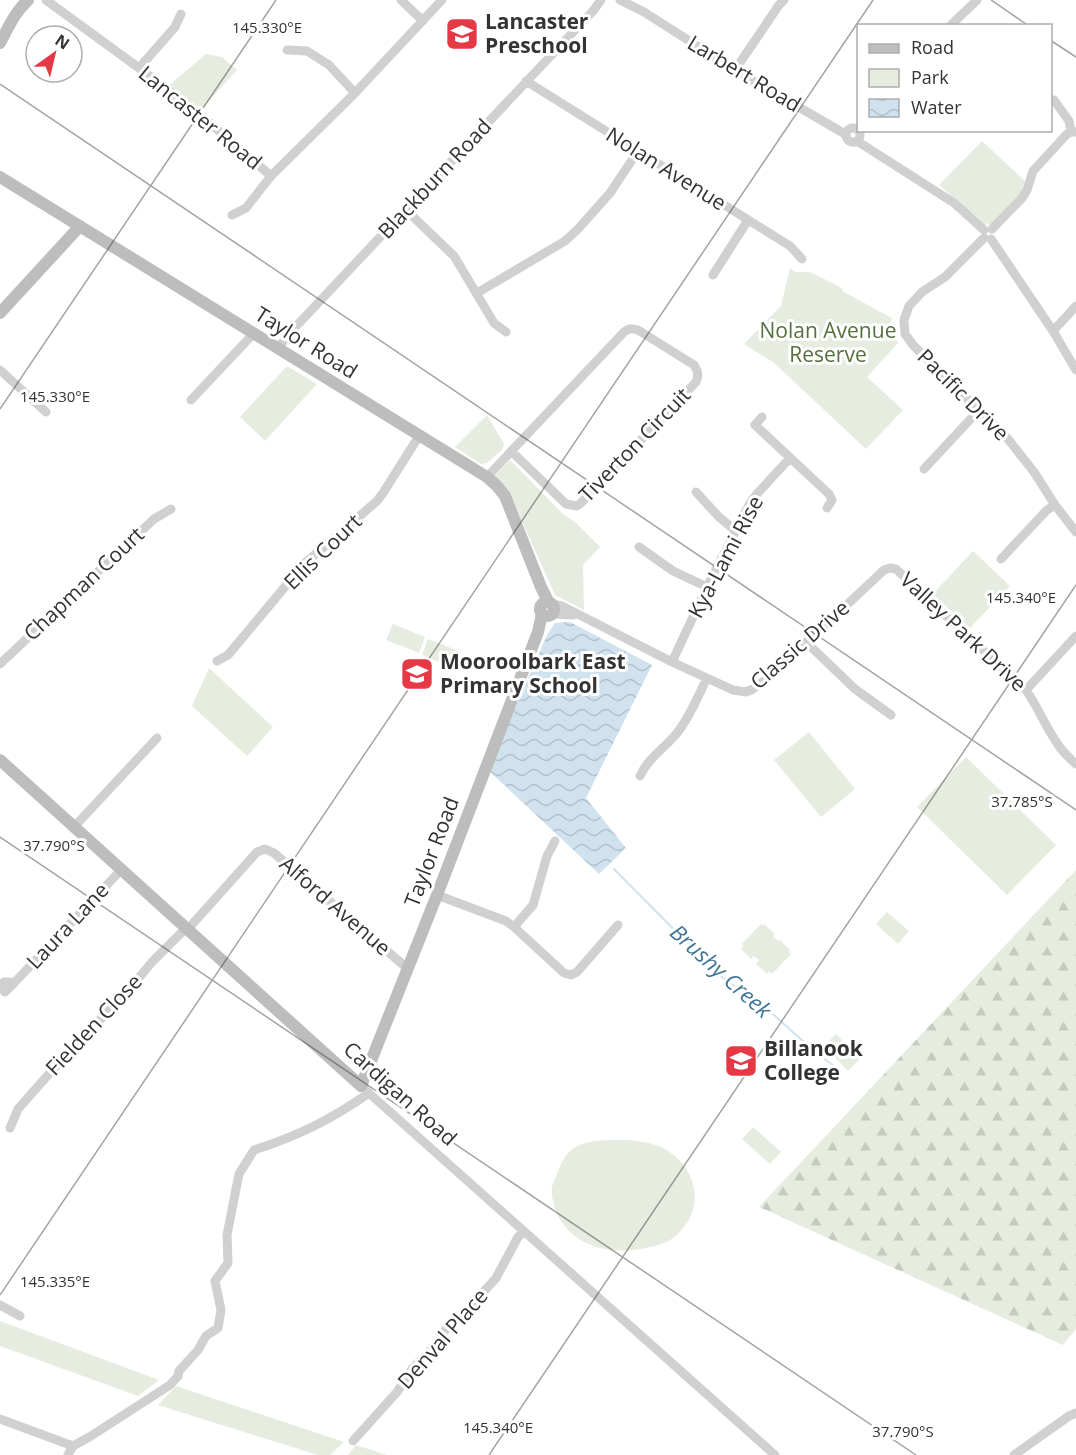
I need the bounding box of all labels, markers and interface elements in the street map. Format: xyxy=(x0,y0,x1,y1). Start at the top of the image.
place label: Lancaster Preschool xyxy=(485,7,589,59)
school or university icon: Lancaster Preschool xyxy=(444,16,480,52)
text: 145.330°E xyxy=(232,17,302,37)
north arrow xyxy=(24,24,84,84)
legend xyxy=(857,24,1052,132)
street label: Larbert Road xyxy=(683,28,806,118)
text: N xyxy=(51,29,74,54)
text: Road xyxy=(911,35,954,59)
street label: Lancaster Road xyxy=(133,59,268,176)
text: Park xyxy=(911,65,949,89)
text: Water xyxy=(911,95,962,119)
street label: Blackburn Road xyxy=(371,112,497,244)
street label: Nolan Avenue xyxy=(601,120,732,216)
street label: Taylor Road xyxy=(250,300,363,385)
park label: Nolan Avenue Reserve xyxy=(760,316,896,368)
street label: Pacific Drive xyxy=(912,342,1016,446)
street label: Tiverton Circuit xyxy=(572,381,696,508)
text: 145.330°E xyxy=(20,386,90,406)
street label: Kya-Lami Rise xyxy=(681,490,769,623)
street label: Ellis Court xyxy=(277,507,367,595)
street label: Chapman Court xyxy=(17,520,150,646)
street label: Valley Park Drive xyxy=(894,565,1033,697)
text: 145.340°E xyxy=(986,587,1056,607)
street label: Classic Drive xyxy=(744,594,855,695)
place label: Mooroolbark East Primary School xyxy=(440,647,626,699)
school or university icon: Mooroolbark East Primary School xyxy=(399,656,435,692)
text: 37.785°S xyxy=(991,791,1053,811)
street label: Taylor Road xyxy=(397,793,465,911)
text: 37.790°S xyxy=(23,835,85,855)
street label: Alford Avenue xyxy=(274,849,397,961)
street label: Laura Lane xyxy=(20,876,115,975)
water label: Brushy Creek xyxy=(664,917,780,1025)
street label: Fielden Close xyxy=(39,968,148,1081)
place label: Billanook College xyxy=(764,1034,864,1086)
street label: Cardigan Road xyxy=(338,1035,463,1152)
school or university icon: Billanook College xyxy=(723,1043,759,1079)
text: 145.335°E xyxy=(20,1271,90,1291)
street label: Denval Place xyxy=(391,1282,494,1394)
text: 145.340°E xyxy=(463,1417,533,1437)
text: 37.790°S xyxy=(872,1421,934,1441)

